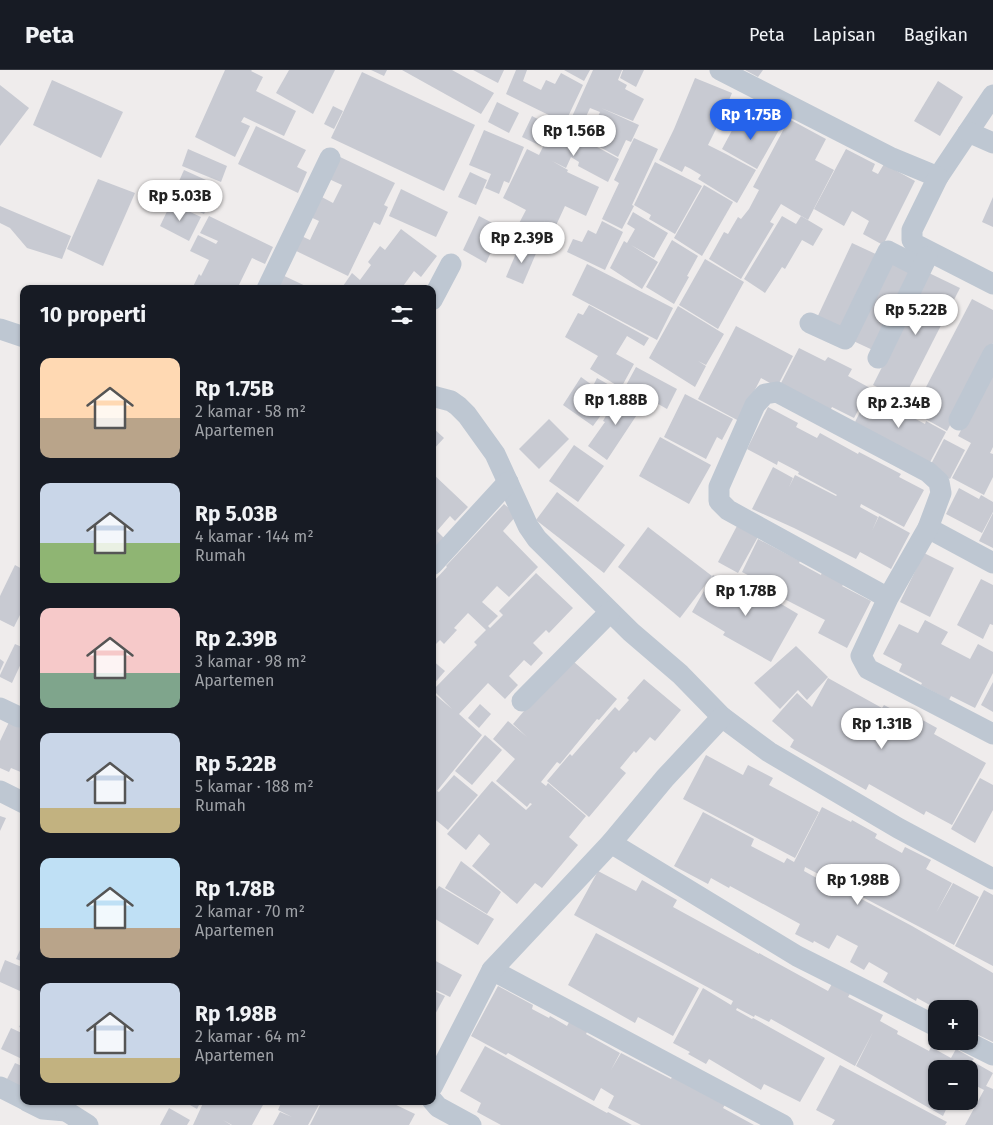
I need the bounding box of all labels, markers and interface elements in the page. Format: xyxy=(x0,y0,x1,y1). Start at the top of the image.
text: Peta xyxy=(25,21,74,49)
text: Peta xyxy=(749,24,785,46)
text: Lapisan xyxy=(813,24,876,46)
text: Bagikan xyxy=(904,24,968,46)
pin: Rp 1.75B xyxy=(699,98,803,141)
text: Rp 1.75B xyxy=(721,105,781,124)
pin: Rp 1.56B xyxy=(522,114,626,157)
text: Rp 1.56B xyxy=(543,121,605,140)
pin: Rp 5.03B xyxy=(128,180,232,222)
text: Rp 5.03B xyxy=(149,186,211,205)
pin: Rp 2.39B xyxy=(470,222,574,264)
text: Rp 2.39B xyxy=(491,228,553,247)
pin: Rp 5.22B xyxy=(864,294,968,336)
text: Rp 5.22B xyxy=(885,300,947,319)
icon: filters xyxy=(388,301,416,329)
text: 10 properti xyxy=(40,302,146,328)
text: Rp 1.75B xyxy=(195,376,274,402)
icon: home xyxy=(80,378,140,438)
pin: Rp 1.88B xyxy=(564,384,668,426)
pin: Rp 2.34B xyxy=(847,386,951,429)
text: Rp 1.88B xyxy=(585,390,647,409)
text: Rp 2.34B xyxy=(868,393,930,412)
text: 2 kamar · 58 m² xyxy=(195,402,306,421)
text: Apartemen xyxy=(195,421,274,440)
text: Rp 5.03B xyxy=(195,501,277,527)
icon: home xyxy=(80,503,140,563)
text: 4 kamar · 144 m² xyxy=(195,527,314,546)
text: Rumah xyxy=(195,546,246,565)
pin: Rp 1.78B xyxy=(694,574,798,617)
text: Rp 1.78B xyxy=(716,581,776,600)
text: Rp 2.39B xyxy=(195,626,277,652)
icon: home xyxy=(80,628,140,688)
text: 3 kamar · 98 m² xyxy=(195,652,306,671)
text: Apartemen xyxy=(195,671,274,690)
pin: Rp 1.31B xyxy=(830,708,934,750)
text: Rp 1.31B xyxy=(852,714,912,733)
text: Rp 5.22B xyxy=(195,751,276,777)
icon: home xyxy=(80,753,140,813)
text: 5 kamar · 188 m² xyxy=(195,777,314,796)
text: Rumah xyxy=(195,796,246,815)
pin: Rp 1.98B xyxy=(806,864,910,906)
text: Rp 1.98B xyxy=(827,870,889,889)
text: Rp 1.78B xyxy=(195,876,275,902)
icon: home xyxy=(80,878,140,938)
text: 2 kamar · 70 m² xyxy=(195,902,305,921)
text: Apartemen xyxy=(195,921,274,940)
map controls xyxy=(928,1000,978,1110)
button: + xyxy=(928,1000,978,1050)
text: Rp 1.98B xyxy=(195,1001,277,1027)
icon: home xyxy=(80,1003,140,1063)
text: 2 kamar · 64 m² xyxy=(195,1027,306,1046)
text: Apartemen xyxy=(195,1046,274,1065)
button: − xyxy=(928,1060,978,1110)

